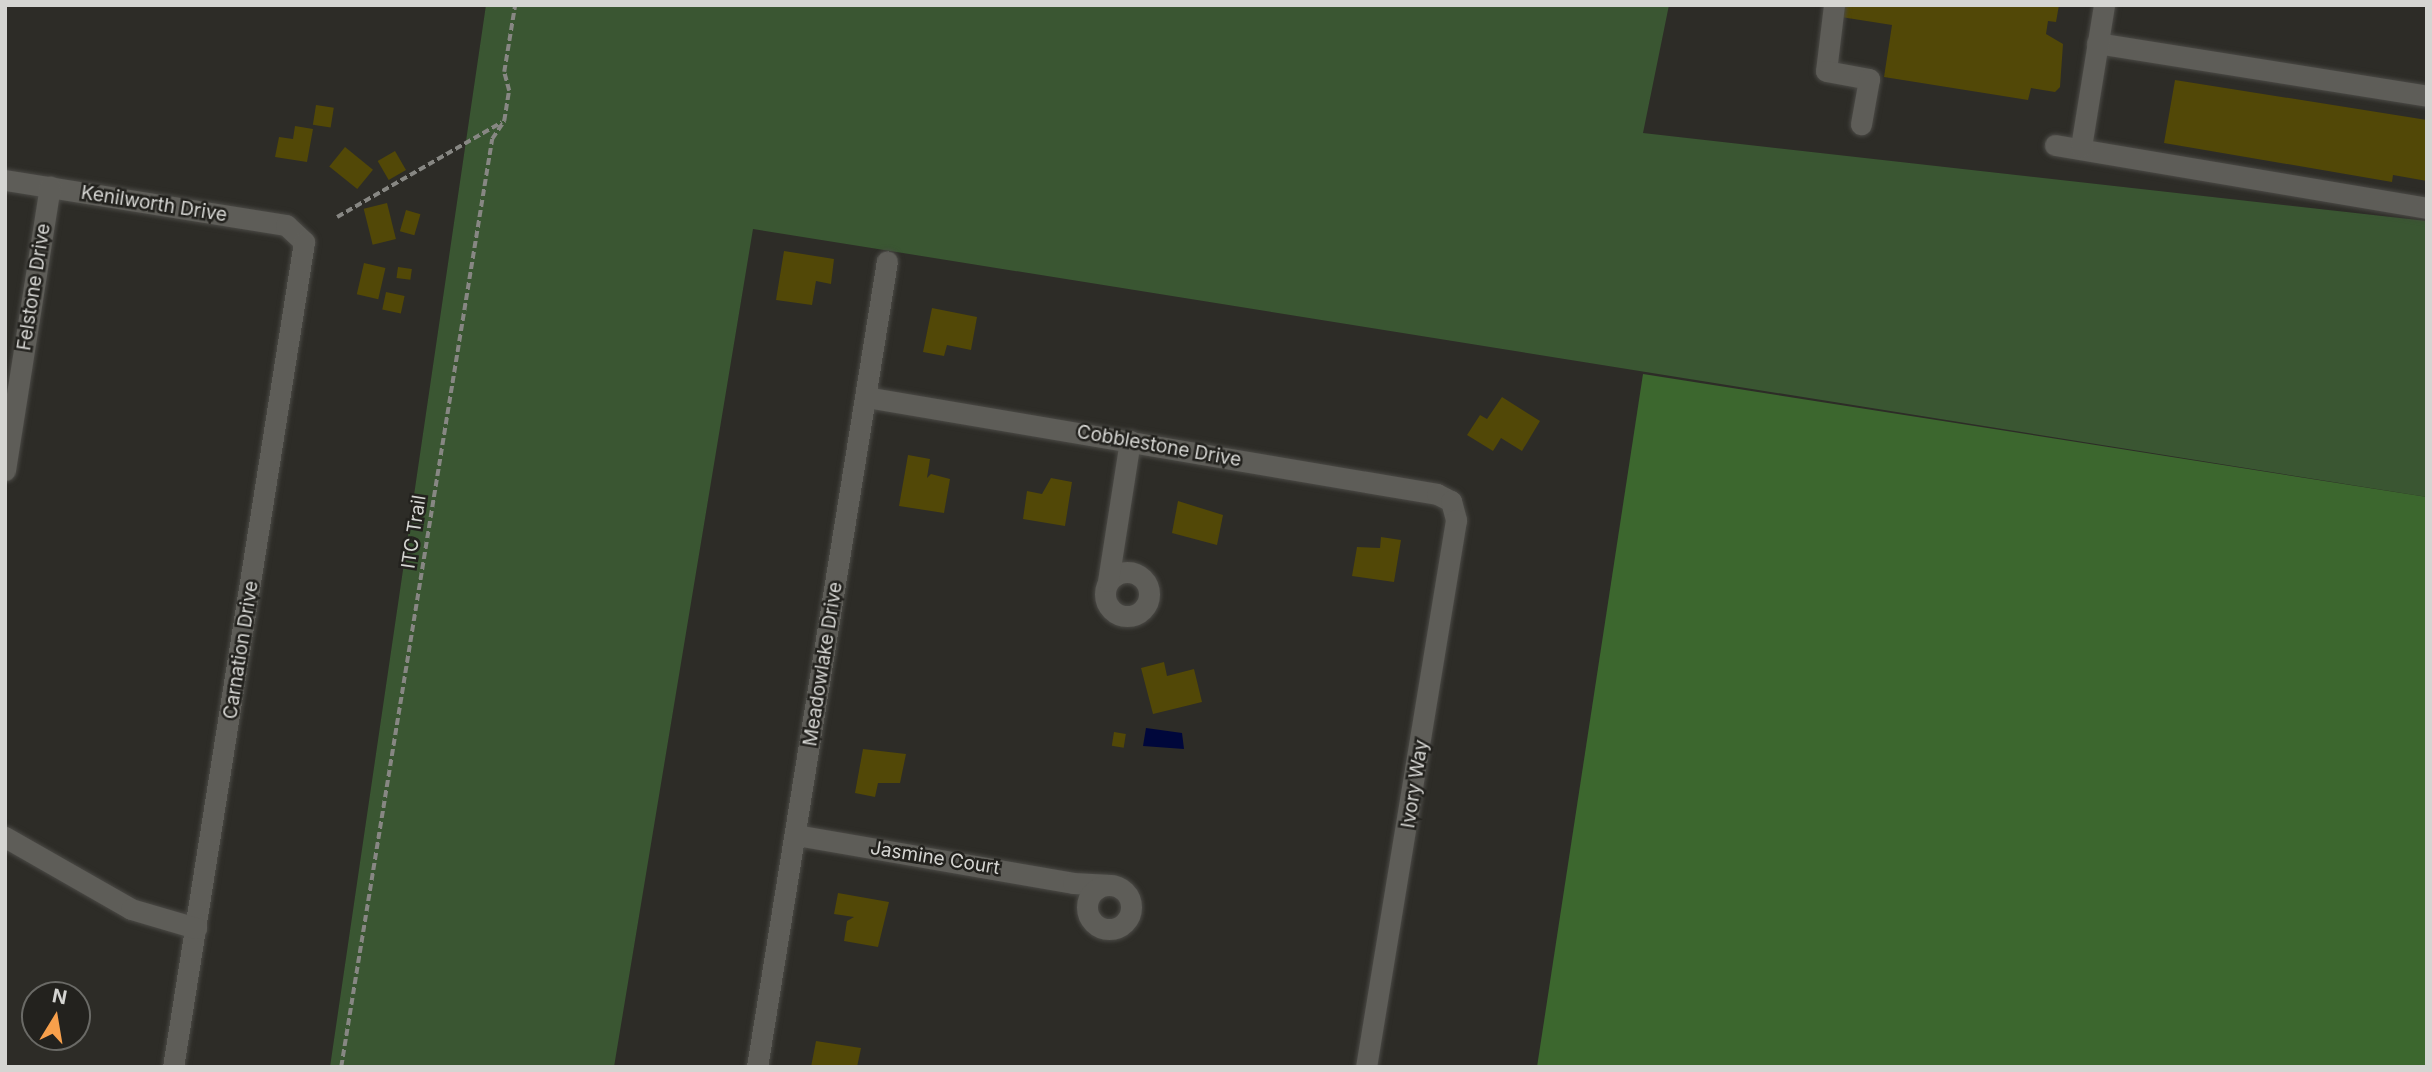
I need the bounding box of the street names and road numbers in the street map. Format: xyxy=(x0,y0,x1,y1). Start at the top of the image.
street label: Kenilworth Drive xyxy=(79,181,229,227)
street label: Felstone Drive xyxy=(13,222,55,352)
street label: Cobblestone Drive xyxy=(1075,420,1243,472)
street label: ITC Trail xyxy=(397,494,431,570)
street label: Carnation Drive xyxy=(219,579,263,721)
street label: Meadowlake Drive xyxy=(799,580,847,748)
street label: Ivory Way xyxy=(1397,738,1433,830)
street label: Jasmine Court xyxy=(869,837,1001,879)

